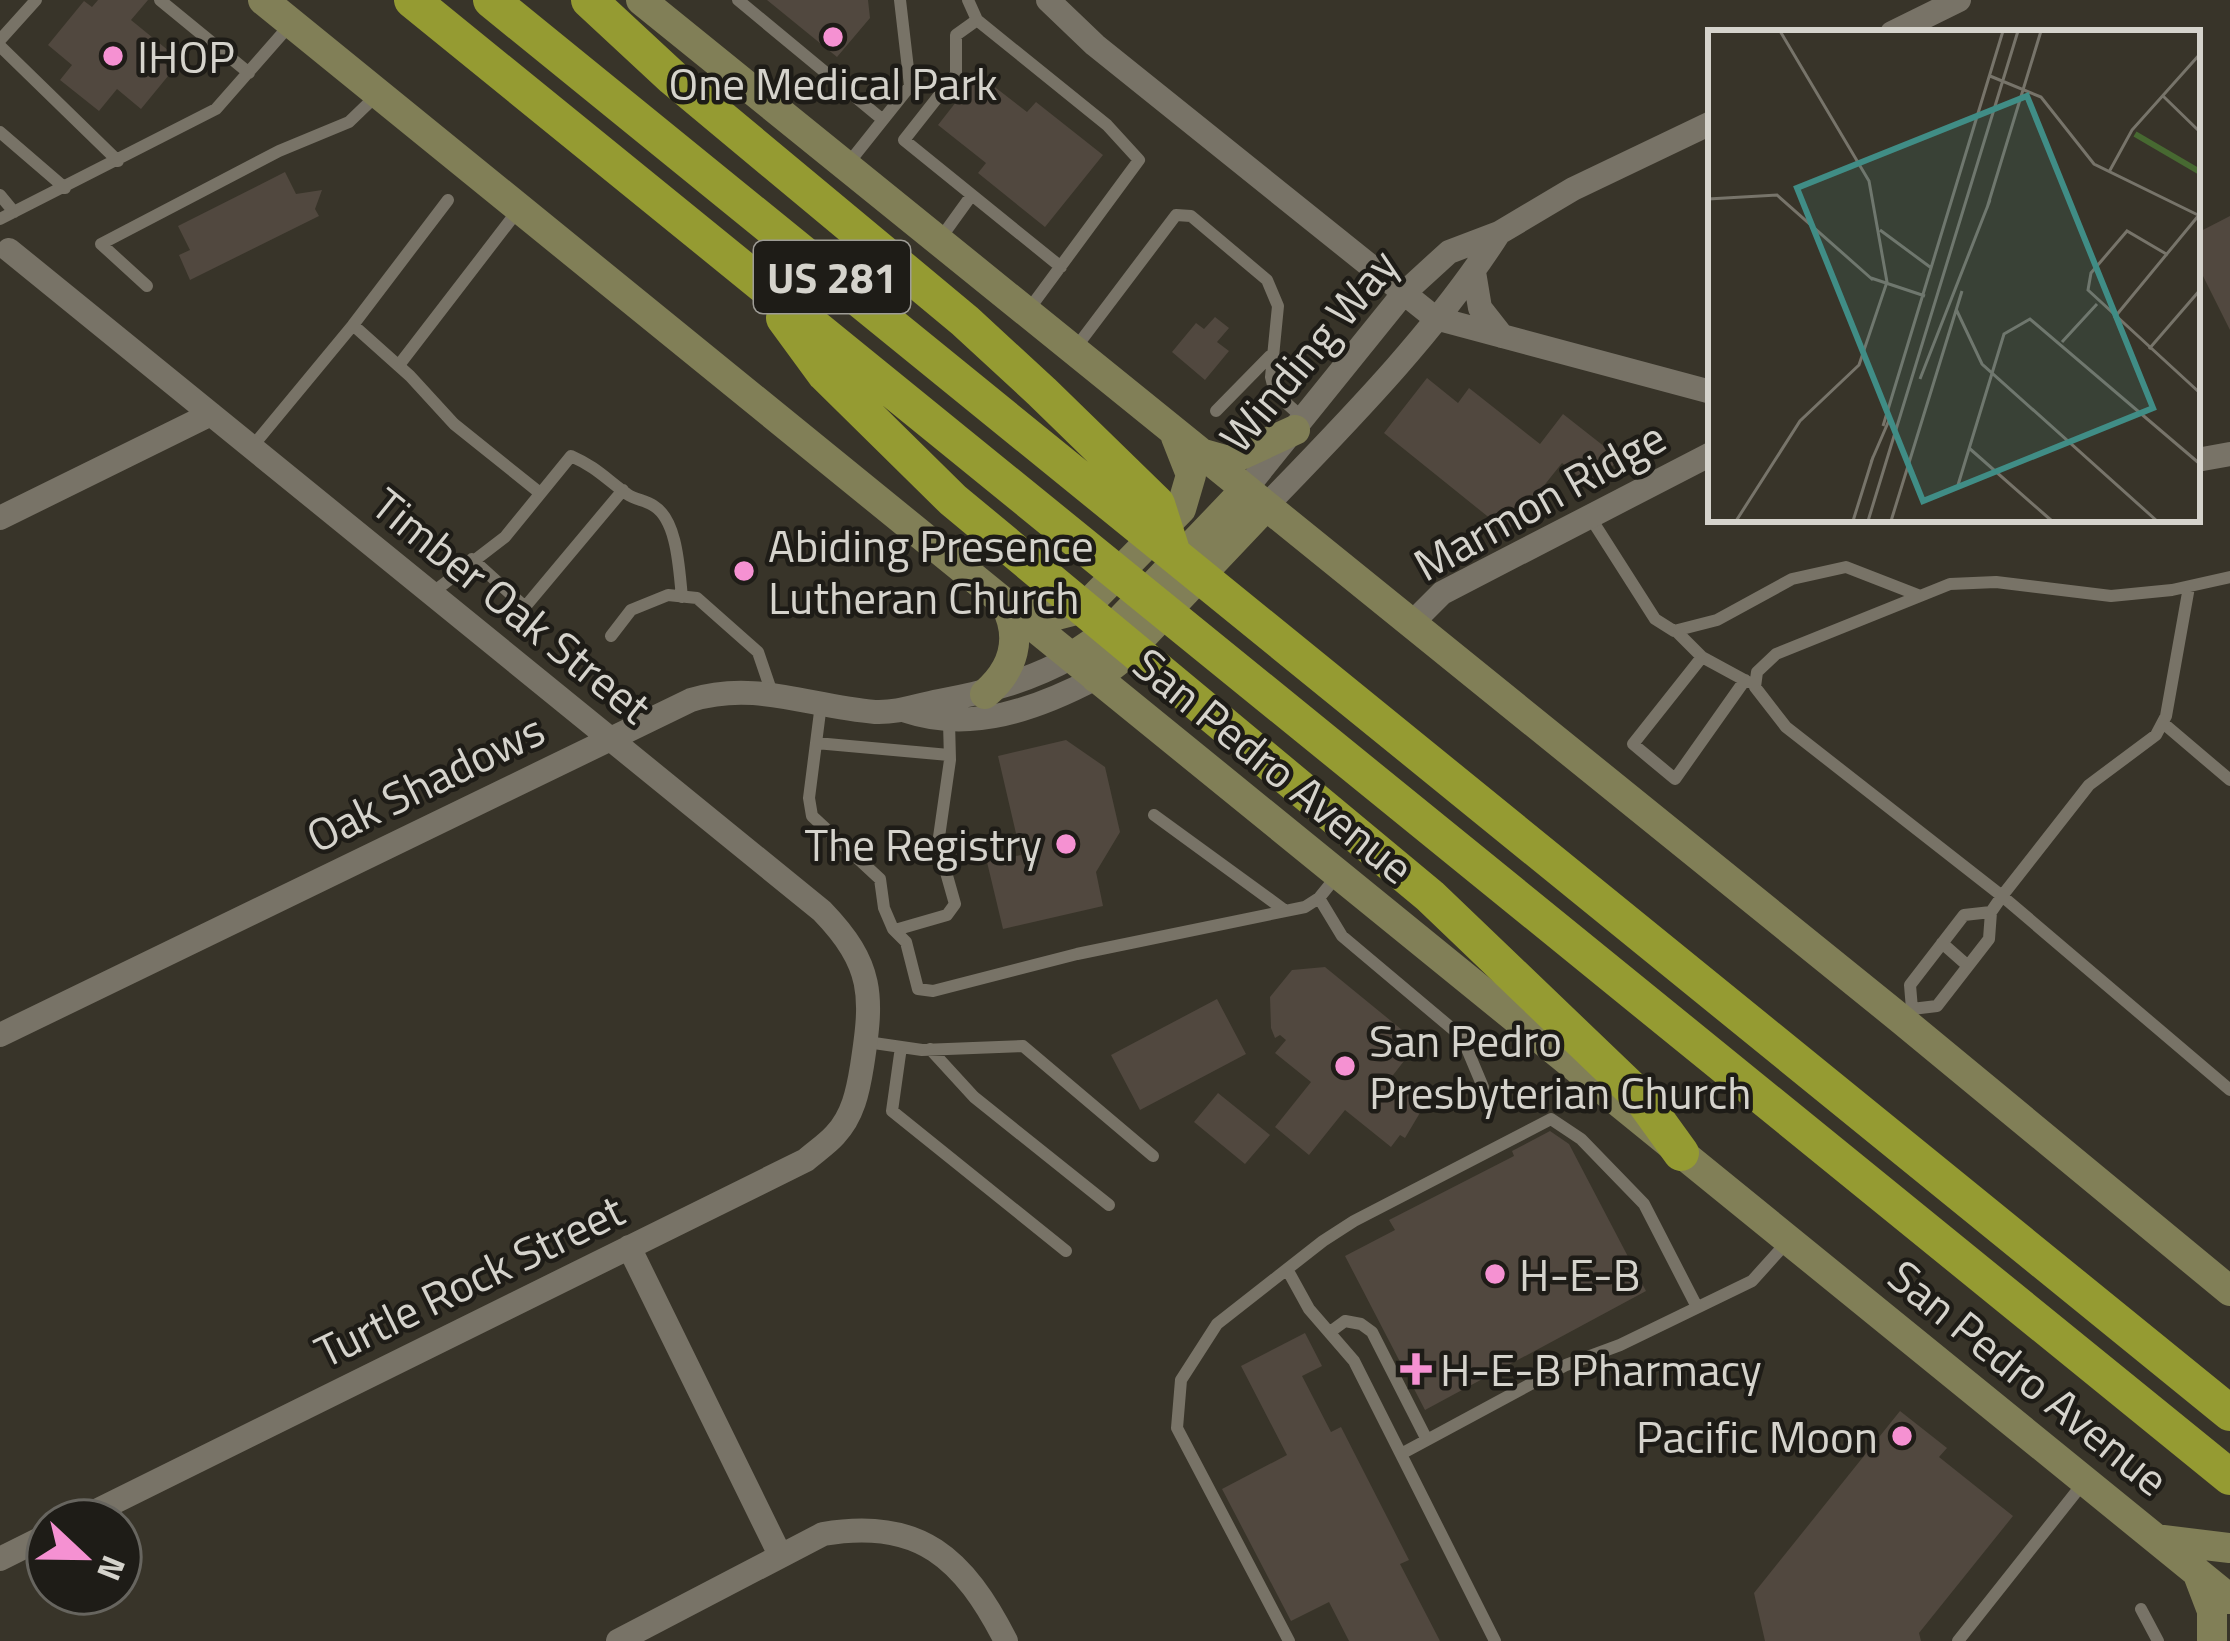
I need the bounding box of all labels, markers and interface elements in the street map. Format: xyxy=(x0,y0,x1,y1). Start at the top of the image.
place label: IHOP xyxy=(137,22,235,90)
marker: One Medical Park xyxy=(820,24,846,50)
inset map xyxy=(1708,30,2200,522)
marker: IHOP xyxy=(100,43,126,69)
place label: One Medical Park xyxy=(668,49,998,117)
street label: Winding Way xyxy=(1202,233,1414,467)
road number: US 281 xyxy=(754,241,910,313)
street label: Marmon Ridge xyxy=(1401,403,1677,597)
street label: Timber Oak Street xyxy=(357,471,667,739)
place label: Abiding Presence Lutheran Church xyxy=(768,511,1094,631)
marker: Abiding Presence Lutheran Church xyxy=(731,558,757,584)
street label: San Pedro Avenue xyxy=(1119,630,1429,900)
street label: Oak Shadows xyxy=(295,695,555,869)
place label: The Registry xyxy=(804,810,1042,878)
marker: The Registry xyxy=(1053,831,1079,857)
place label: San Pedro Presbyterian Church xyxy=(1369,1006,1751,1126)
marker: San Pedro Presbyterian Church xyxy=(1332,1053,1358,1079)
street label: Turtle Rock Street xyxy=(303,1176,635,1384)
place label: H-E-B xyxy=(1519,1240,1640,1308)
street label: San Pedro Avenue xyxy=(1874,1242,2184,1512)
marker: H-E-B xyxy=(1482,1261,1508,1287)
place label: H-E-B Pharmacy xyxy=(1440,1335,1762,1403)
marker: H-E-B Pharmacy xyxy=(1403,1356,1429,1382)
place label: Pacific Moon xyxy=(1636,1402,1878,1470)
marker: Pacific Moon xyxy=(1889,1423,1915,1449)
north arrow xyxy=(24,1497,144,1617)
text: N xyxy=(84,1548,139,1588)

